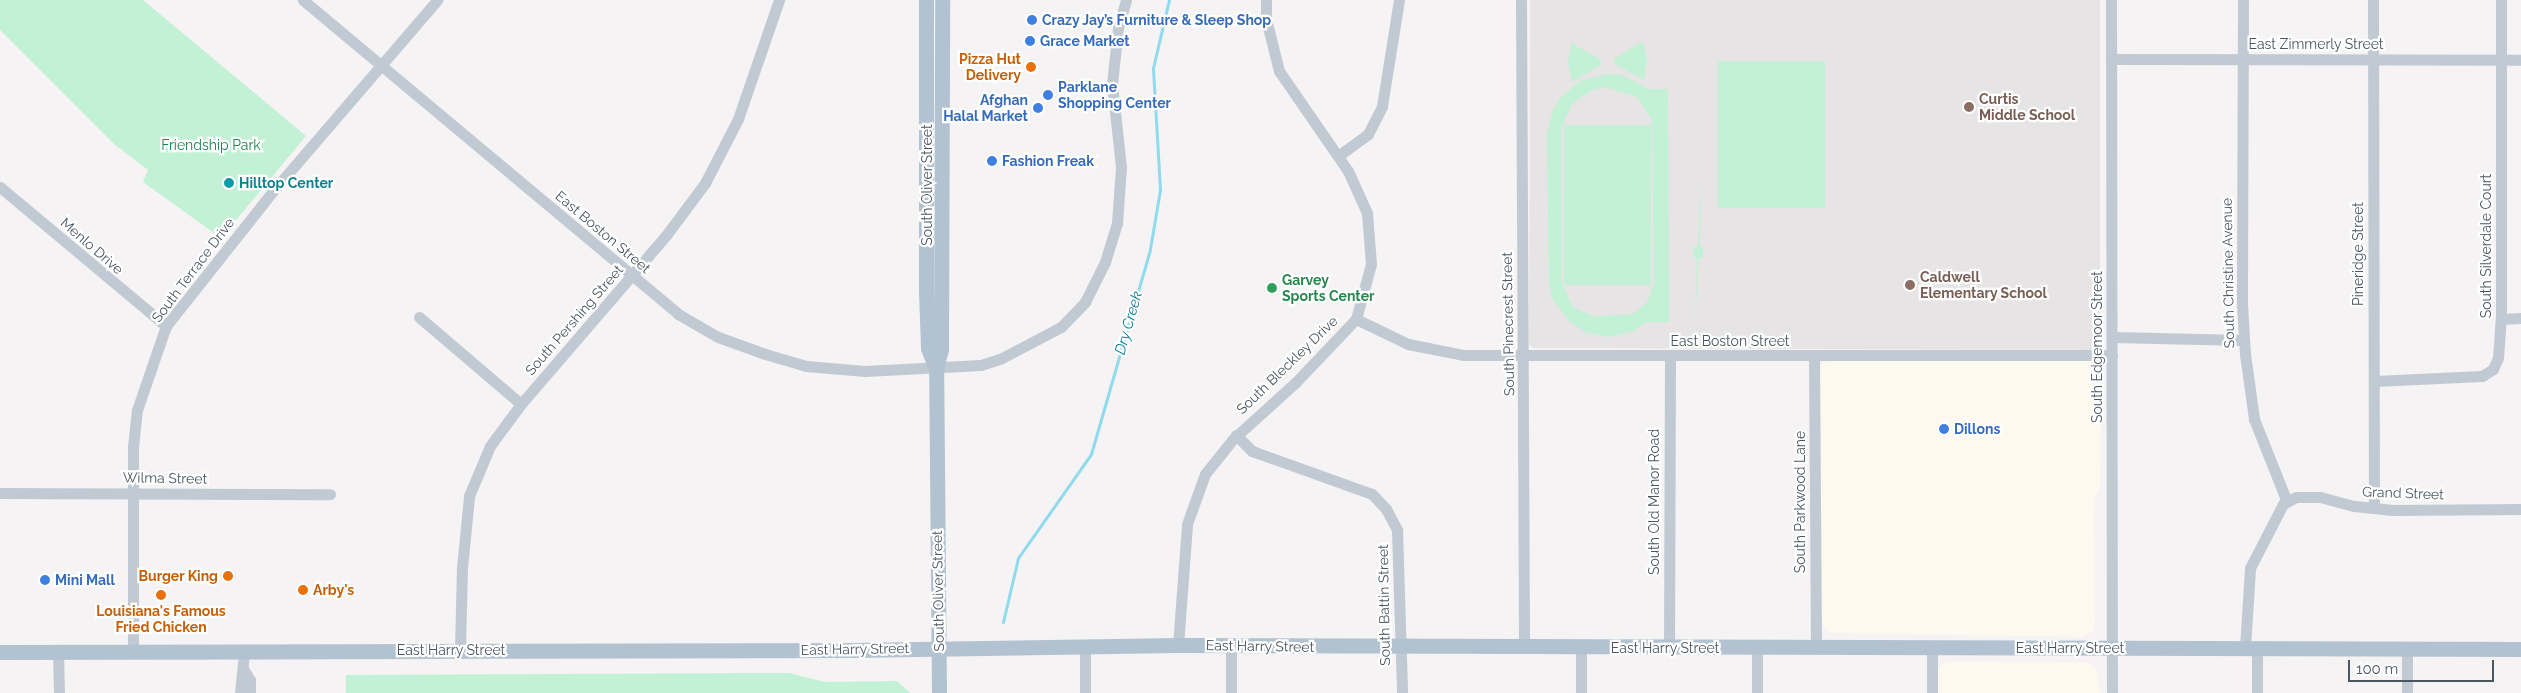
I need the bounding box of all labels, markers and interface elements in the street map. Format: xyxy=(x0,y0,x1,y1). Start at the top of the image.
place label: Crazy Jay’s Furniture & Sleep Shop xyxy=(1042,12,1272,28)
marker: Crazy Jay’s Furniture & Sleep Shop xyxy=(1026,14,1038,26)
place label: Grace Market xyxy=(1040,33,1130,49)
marker: Grace Market xyxy=(1024,35,1036,47)
street label: East Zimmerly Street xyxy=(2248,36,2384,52)
place label: Pizza Hut Delivery xyxy=(959,51,1021,84)
marker: Pizza Hut Delivery xyxy=(1025,61,1037,73)
place label: Parklane Shopping Center xyxy=(1058,79,1171,111)
marker: Parklane Shopping Center xyxy=(1042,89,1054,101)
place label: Curtis Middle School xyxy=(1979,91,2075,124)
place label: Afghan Halal Market xyxy=(943,92,1028,124)
marker: Curtis Middle School xyxy=(1963,101,1975,113)
marker: Afghan Halal Market xyxy=(1032,102,1044,114)
street label: South Oliver Street xyxy=(919,124,935,246)
park label: Friendship Park xyxy=(161,137,261,153)
place label: Fashion Freak xyxy=(1002,153,1094,169)
marker: Fashion Freak xyxy=(986,155,998,167)
street label: South Silverdale Court xyxy=(2478,174,2494,318)
place label: Hilltop Center xyxy=(239,175,333,191)
marker: Hilltop Center xyxy=(223,177,235,189)
street label: East Boston Street xyxy=(552,187,654,277)
street label: South Christine Avenue xyxy=(2218,197,2238,349)
street label: Pineridge Street xyxy=(2350,202,2366,306)
street label: Menlo Drive xyxy=(57,214,127,278)
street label: South Terrace Drive xyxy=(148,214,238,326)
street label: South Pinecrest Street xyxy=(1498,252,1518,396)
street label: South Pershing Street xyxy=(522,261,626,379)
place label: Caldwell Elementary School xyxy=(1920,269,2047,302)
street label: South Edgemoor Street xyxy=(2089,271,2105,423)
place label: Garvey Sports Center xyxy=(1282,272,1374,304)
marker: Caldwell Elementary School xyxy=(1904,279,1916,291)
marker: Garvey Sports Center xyxy=(1266,282,1278,294)
water label: Dry Creek xyxy=(1111,289,1147,357)
street label: South Bleckley Drive xyxy=(1233,312,1341,418)
street label: East Boston Street xyxy=(1671,333,1789,349)
place label: Dillons xyxy=(1954,421,2000,437)
marker: Dillons xyxy=(1938,423,1950,435)
street label: South Old Manor Road xyxy=(1646,429,1662,575)
street label: South Parkwood Lane xyxy=(1792,431,1808,573)
street label: Wilma Street xyxy=(123,469,207,487)
street label: Grand Street xyxy=(2362,483,2444,503)
street label: South Oliver Street xyxy=(929,530,947,652)
street label: South Battin Street xyxy=(1375,544,1393,666)
place label: Burger King xyxy=(138,568,218,584)
marker: Burger King xyxy=(222,570,234,582)
place label: Mini Mall xyxy=(55,572,115,588)
marker: Mini Mall xyxy=(39,574,51,586)
place label: Arby's xyxy=(313,582,354,598)
marker: Arby's xyxy=(297,584,309,596)
marker: Louisiana's Famous Fried Chicken xyxy=(155,589,167,601)
place label: Louisiana's Famous Fried Chicken xyxy=(96,603,226,636)
street label: East Harry Street xyxy=(1205,637,1315,655)
street label: East Harry Street xyxy=(800,640,910,658)
street label: East Harry Street xyxy=(1611,640,1719,656)
street label: East Harry Street xyxy=(2016,640,2124,656)
street label: East Harry Street xyxy=(397,642,505,658)
scale bar xyxy=(2351,650,2497,682)
text: 100 m xyxy=(2356,660,2398,678)

